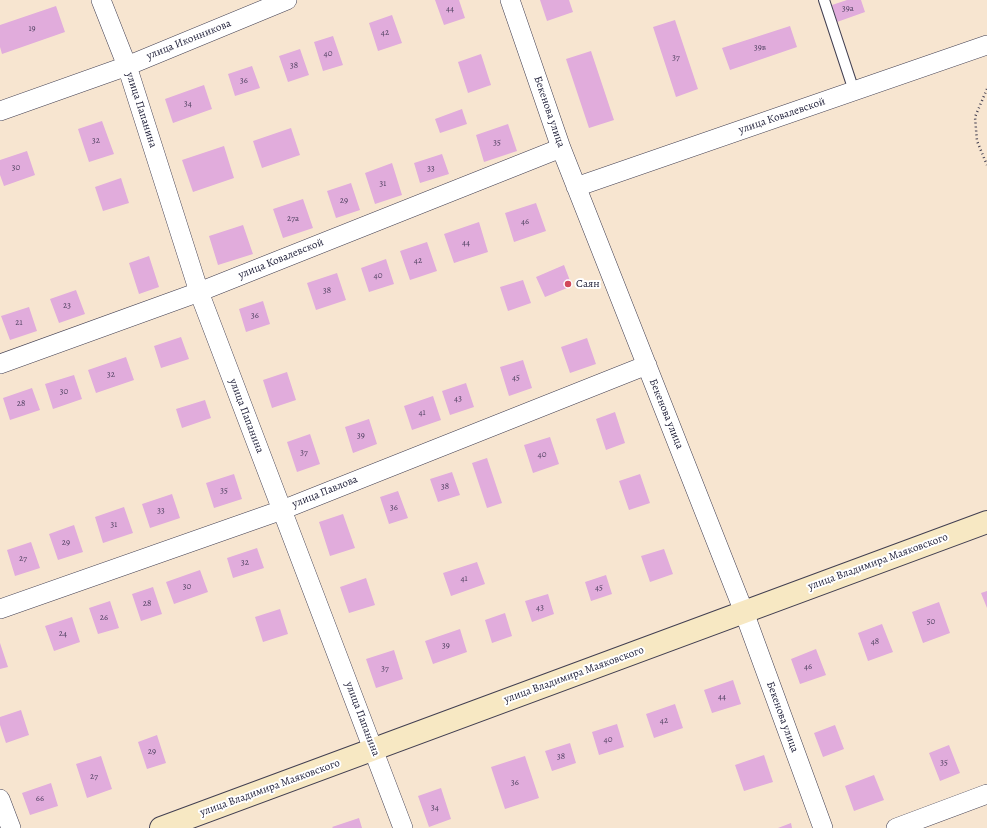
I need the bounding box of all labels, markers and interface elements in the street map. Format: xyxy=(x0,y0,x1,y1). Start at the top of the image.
house number: 44 xyxy=(446,4,454,14)
house number: 39а xyxy=(842,4,854,14)
street label: улица Иконникова xyxy=(145,17,233,63)
house number: 19 xyxy=(28,24,36,34)
house number: 42 xyxy=(381,28,389,38)
house number: 39в xyxy=(754,43,766,53)
house number: 40 xyxy=(324,49,332,59)
house number: 37 xyxy=(672,53,680,63)
house number: 38 xyxy=(290,61,298,71)
street label: улица Папанина xyxy=(123,71,159,149)
street label: Бекенова улица xyxy=(531,75,567,149)
house number: 36 xyxy=(240,76,248,86)
street label: улица Ковалевской xyxy=(737,95,827,137)
house number: 34 xyxy=(184,99,192,109)
house number: 32 xyxy=(92,136,100,146)
house number: 35 xyxy=(493,138,501,148)
house number: 30 xyxy=(12,163,20,173)
house number: 33 xyxy=(427,164,435,174)
house number: 31 xyxy=(380,179,386,189)
house number: 29 xyxy=(340,196,348,206)
house number: 27а xyxy=(287,214,299,224)
house number: 46 xyxy=(521,217,529,227)
street label: улица Ковалевской xyxy=(236,236,326,282)
house number: 44 xyxy=(462,238,470,248)
house number: 42 xyxy=(414,256,422,266)
house number: 40 xyxy=(374,271,382,281)
place label: Саян xyxy=(576,277,600,291)
marker: Саян xyxy=(563,279,573,289)
house number: 38 xyxy=(323,286,331,296)
house number: 23 xyxy=(63,301,71,311)
house number: 36 xyxy=(251,311,259,321)
house number: 21 xyxy=(15,318,23,328)
house number: 32 xyxy=(107,370,115,380)
house number: 45 xyxy=(512,373,520,383)
street label: улица Папанина xyxy=(226,377,266,455)
street label: Бекенова улица xyxy=(646,377,686,451)
house number: 30 xyxy=(60,387,68,397)
house number: 43 xyxy=(454,394,462,404)
house number: 28 xyxy=(17,399,25,409)
house number: 41 xyxy=(418,408,426,418)
house number: 39 xyxy=(357,431,365,441)
house number: 37 xyxy=(300,448,308,458)
house number: 40 xyxy=(538,450,546,460)
street label: улица Павлова xyxy=(290,473,360,511)
house number: 38 xyxy=(441,482,449,492)
house number: 35 xyxy=(220,486,228,496)
house number: 36 xyxy=(390,503,398,513)
house number: 33 xyxy=(157,506,165,516)
house number: 31 xyxy=(111,520,117,530)
street label: улица Владимира Маяковского xyxy=(806,531,950,593)
house number: 29 xyxy=(62,538,70,548)
house number: 27 xyxy=(19,554,27,564)
house number: 32 xyxy=(241,558,249,568)
house number: 41 xyxy=(460,574,468,584)
house number: 30 xyxy=(183,582,191,592)
house number: 45 xyxy=(595,583,603,593)
house number: 28 xyxy=(143,599,151,609)
house number: 43 xyxy=(536,603,544,613)
house number: 26 xyxy=(100,613,108,623)
house number: 50 xyxy=(927,617,935,627)
house number: 24 xyxy=(59,629,67,639)
house number: 48 xyxy=(871,637,879,647)
house number: 39 xyxy=(442,641,450,651)
street label: улица Владимира Маяковского xyxy=(502,644,646,706)
house number: 46 xyxy=(804,662,812,672)
house number: 37 xyxy=(381,664,389,674)
street label: улица Папанина xyxy=(342,680,382,758)
street label: Бекенова улица xyxy=(763,680,801,754)
house number: 44 xyxy=(718,692,726,702)
house number: 42 xyxy=(660,716,668,726)
house number: 40 xyxy=(604,735,612,745)
house number: 29 xyxy=(148,747,156,757)
house number: 38 xyxy=(557,752,565,762)
street label: улица Владимира Маяковского xyxy=(198,757,342,819)
house number: 35 xyxy=(940,758,948,768)
house number: 27 xyxy=(90,772,98,782)
house number: 36 xyxy=(511,778,519,788)
house number: 66 xyxy=(36,794,44,804)
house number: 34 xyxy=(431,803,439,813)

